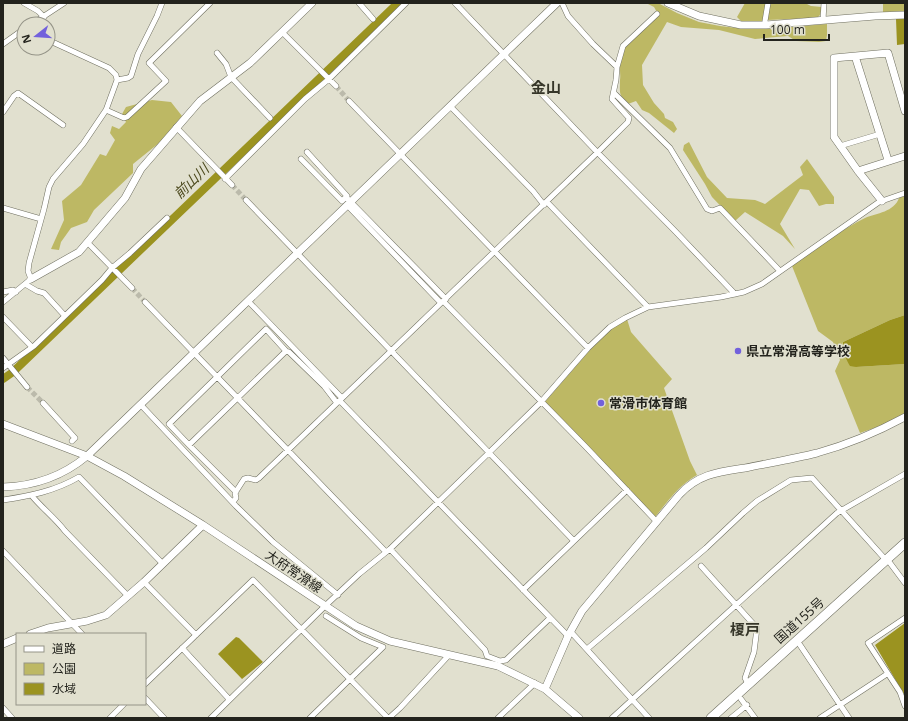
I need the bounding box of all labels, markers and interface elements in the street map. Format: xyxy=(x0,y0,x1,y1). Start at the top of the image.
north arrow xyxy=(16,16,56,56)
scale bar xyxy=(764,16,829,42)
text: 100 m xyxy=(770,21,805,38)
text: N xyxy=(17,33,34,46)
district label: 金山 xyxy=(531,77,561,97)
water label: 前山川 xyxy=(169,158,214,202)
place label: 県立常滑高等学校 xyxy=(746,342,850,360)
marker: 県立常滑高等学校 xyxy=(733,346,743,356)
place label: 常滑市体育館 xyxy=(609,394,687,412)
marker: 常滑市体育館 xyxy=(596,398,606,408)
street label: 大府常滑線 xyxy=(262,545,326,597)
street label: 国道155号 xyxy=(770,593,828,647)
district label: 榎戸 xyxy=(730,619,760,639)
legend xyxy=(16,633,146,705)
text: 道路 xyxy=(52,640,76,657)
text: 公園 xyxy=(52,660,76,677)
text: 水域 xyxy=(52,680,76,697)

